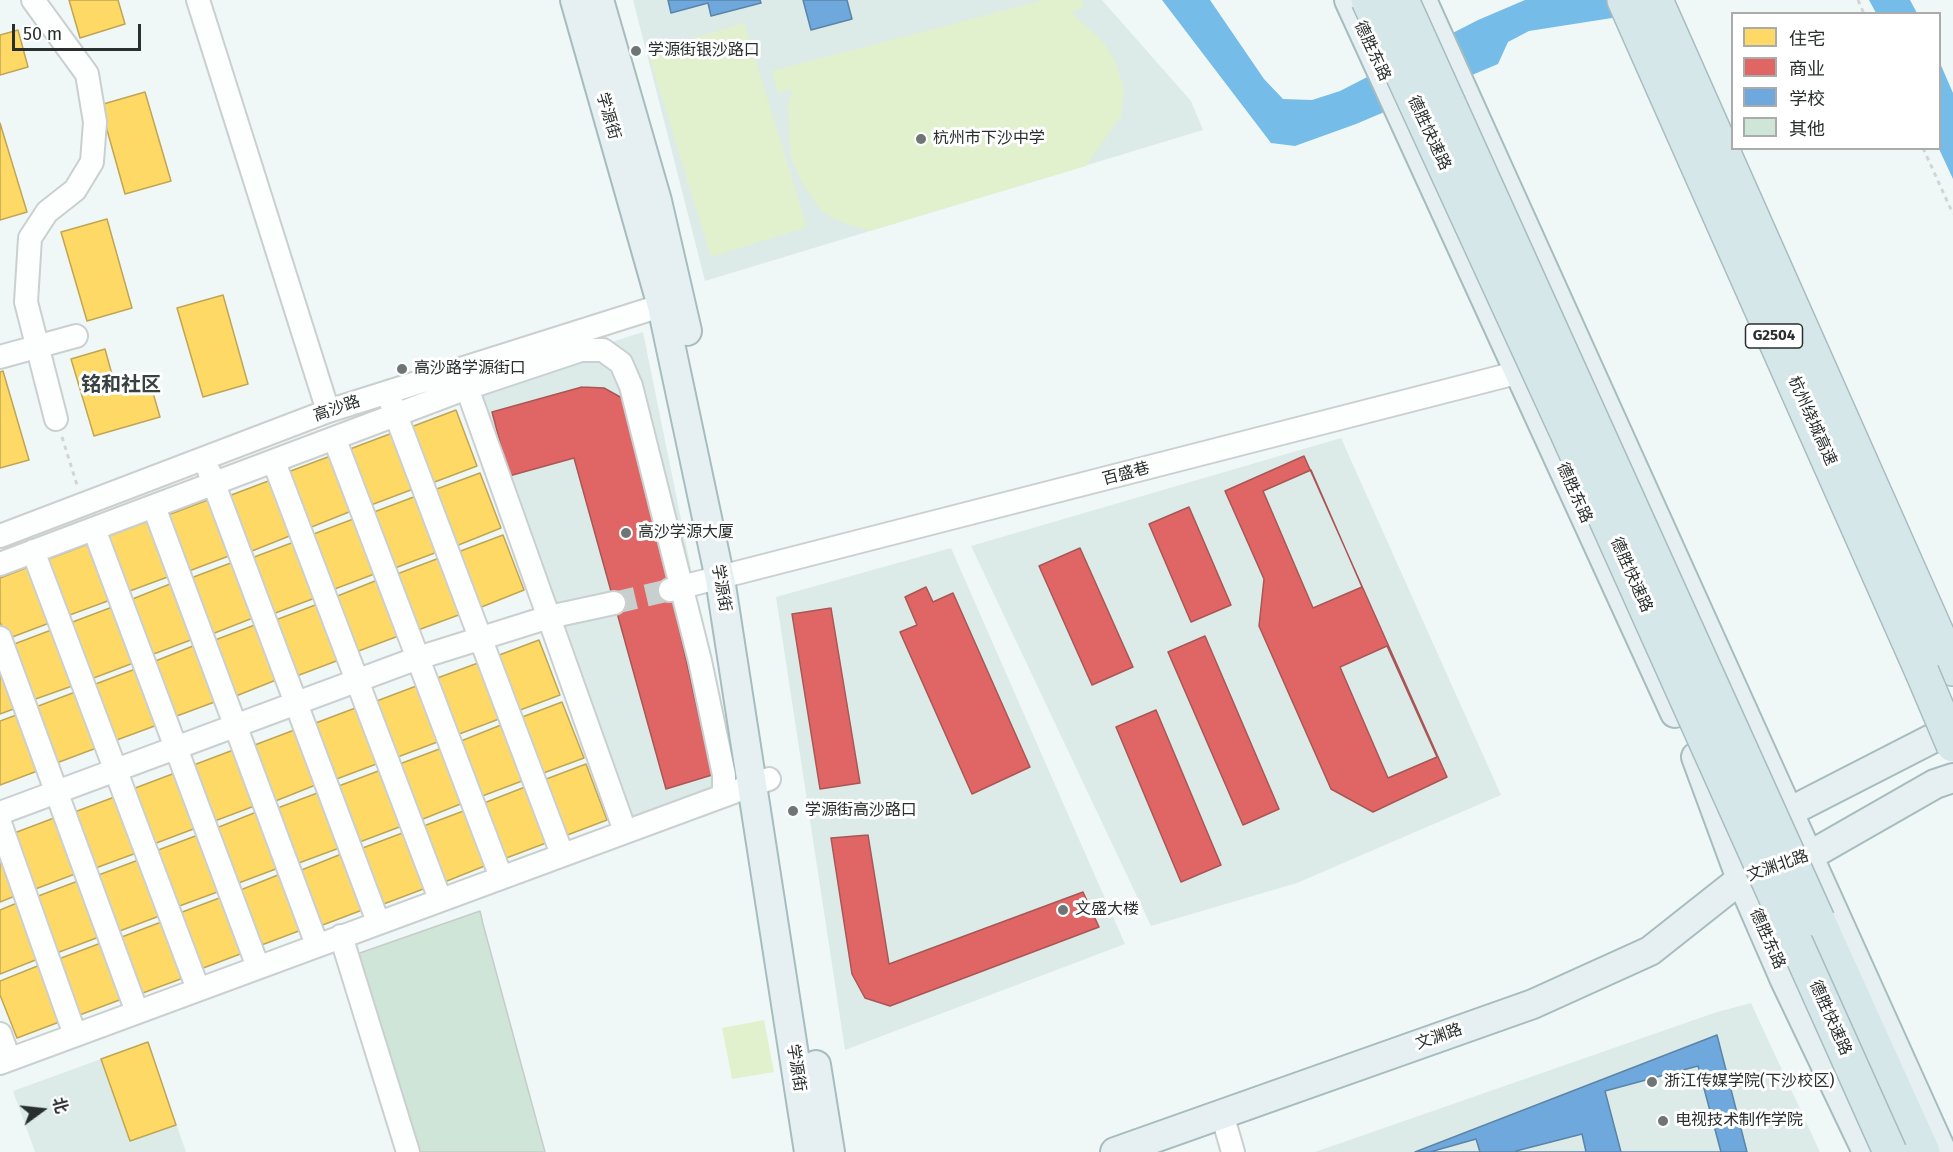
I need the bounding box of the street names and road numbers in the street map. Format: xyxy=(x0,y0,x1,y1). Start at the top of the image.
street label: 德胜东路 xyxy=(1350,18,1394,84)
street label: 学源街 xyxy=(592,90,624,142)
street label: 德胜快速路 xyxy=(1403,93,1455,173)
road number: G2504 xyxy=(1746,324,1802,348)
street label: 杭州绕城高速 xyxy=(1784,373,1840,469)
street label: 高沙路 xyxy=(311,392,363,426)
street label: 百盛巷 xyxy=(1100,459,1152,489)
street label: 德胜东路 xyxy=(1552,460,1596,526)
street label: 德胜快速路 xyxy=(1606,535,1656,615)
street label: 学源街 xyxy=(707,563,735,613)
street label: 文渊北路 xyxy=(1745,847,1811,885)
street label: 德胜东路 xyxy=(1745,906,1789,972)
street label: 德胜快速路 xyxy=(1805,978,1855,1058)
street label: 文渊路 xyxy=(1413,1020,1465,1054)
street label: 学源街 xyxy=(783,1043,809,1093)

